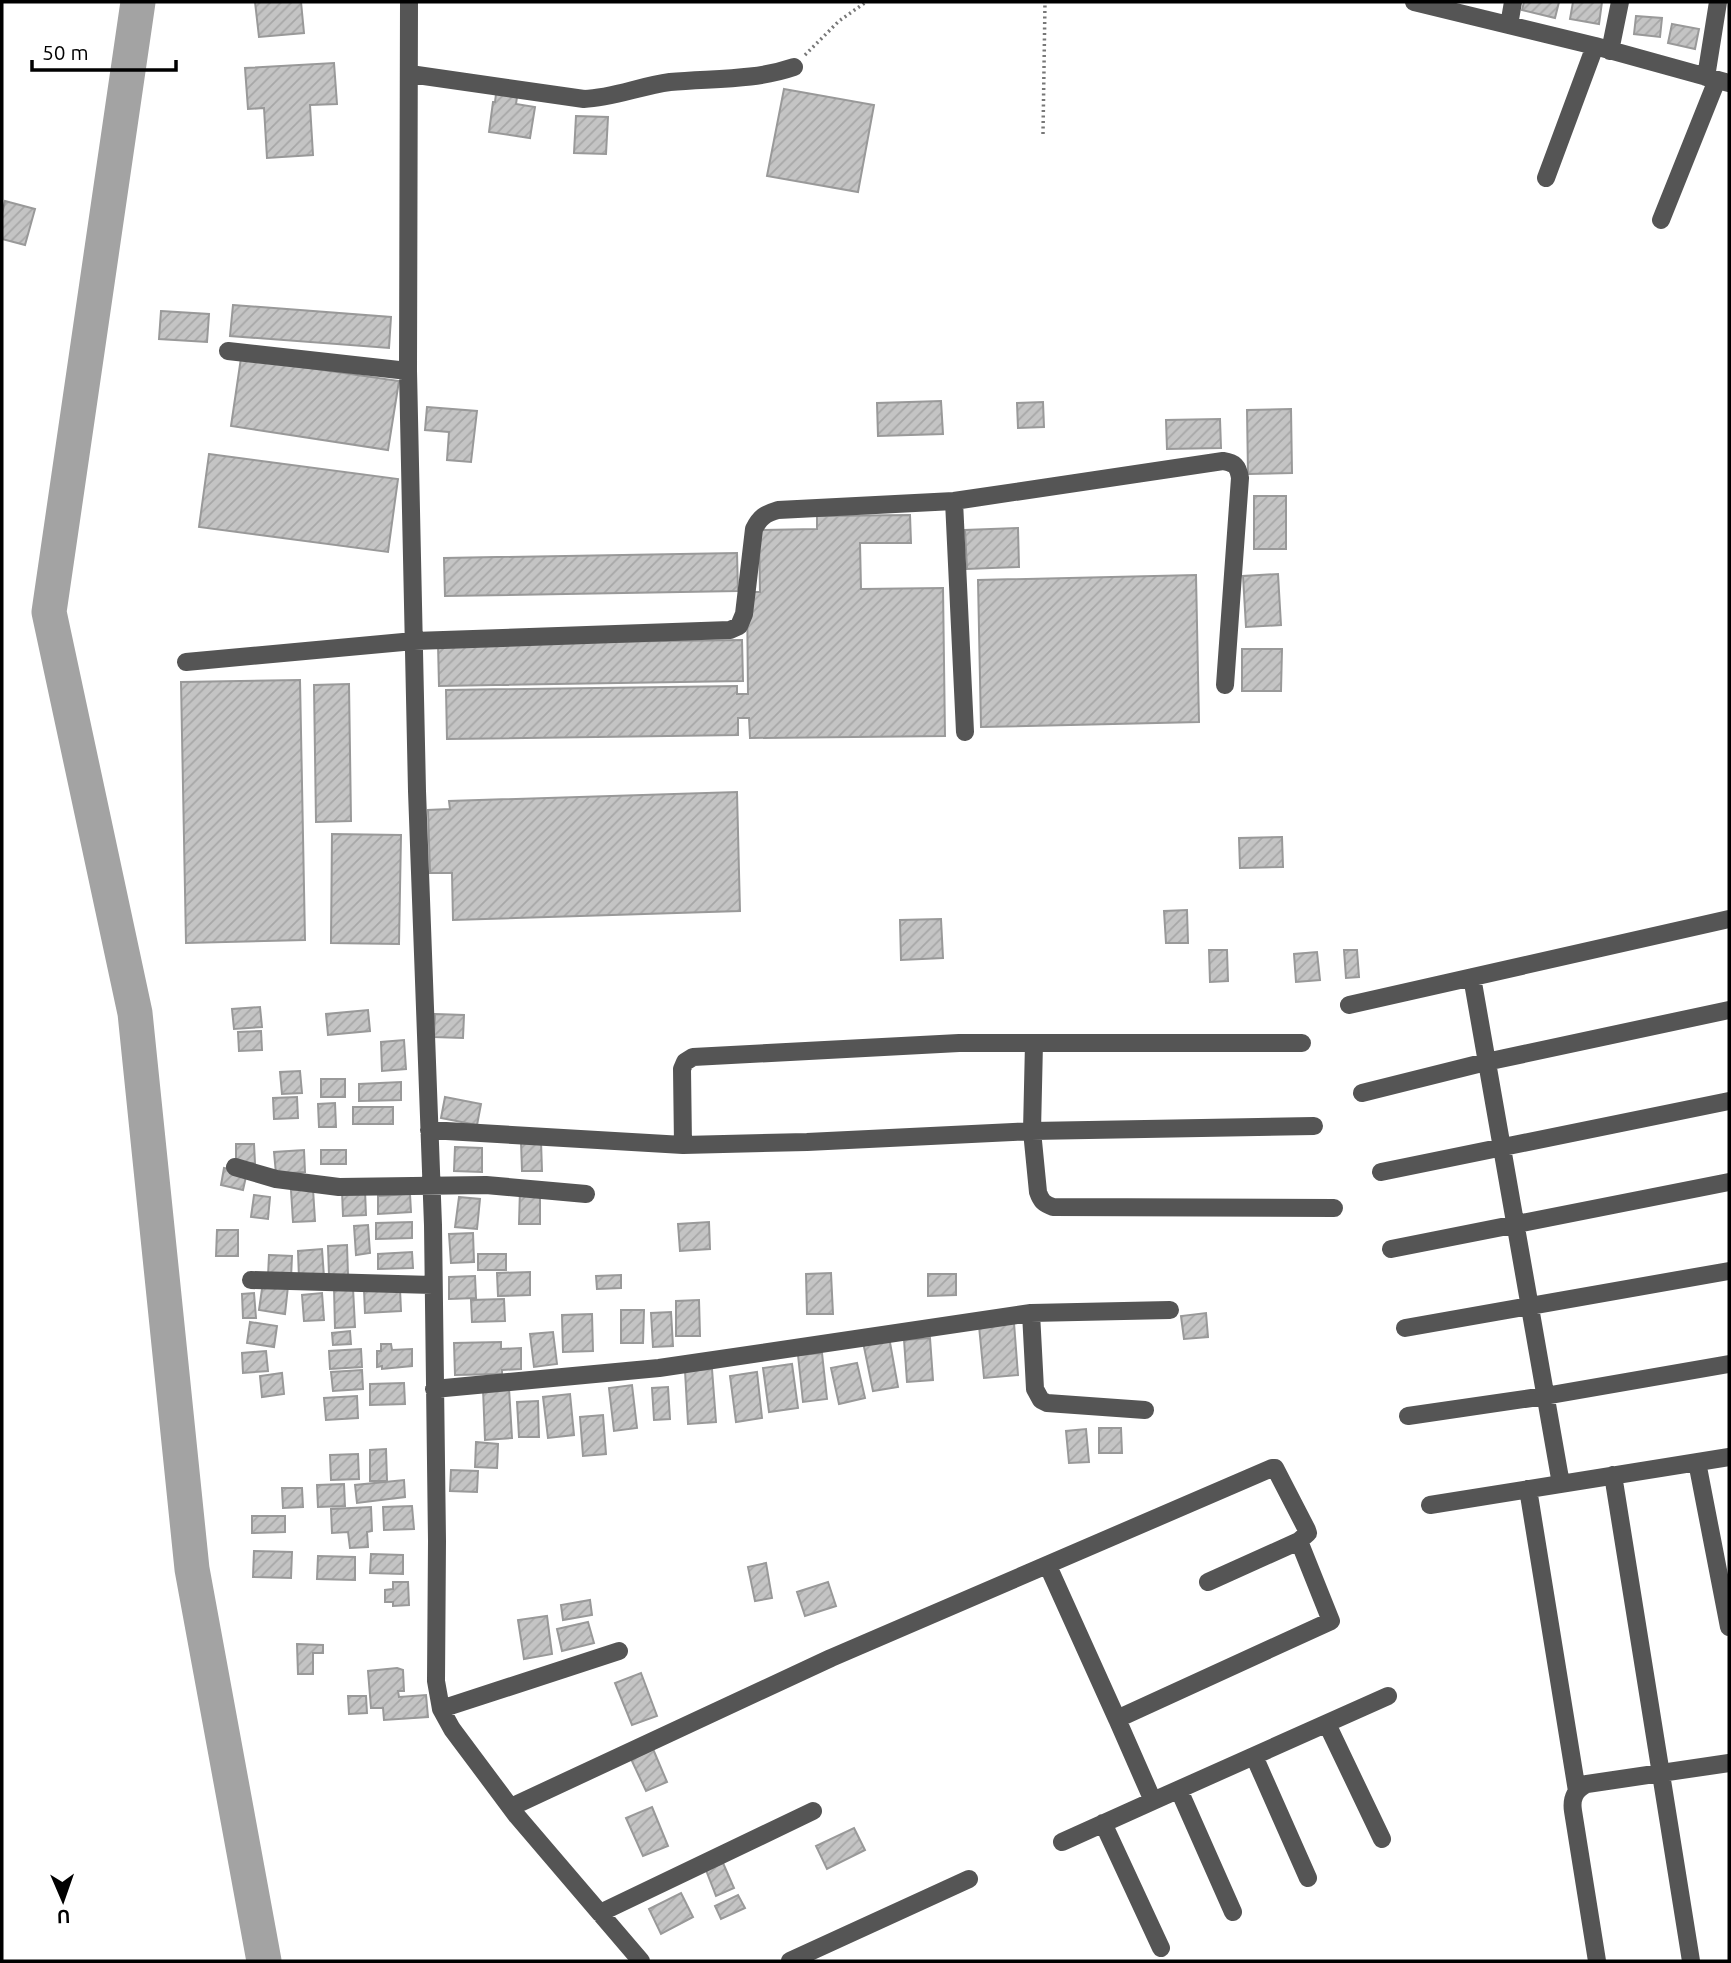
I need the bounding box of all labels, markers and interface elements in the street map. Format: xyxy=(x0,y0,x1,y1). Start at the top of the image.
scale bar xyxy=(32,28,175,72)
text: 50 m xyxy=(42,40,89,64)
north arrow xyxy=(28,1865,98,1935)
text: U xyxy=(57,1906,71,1928)

